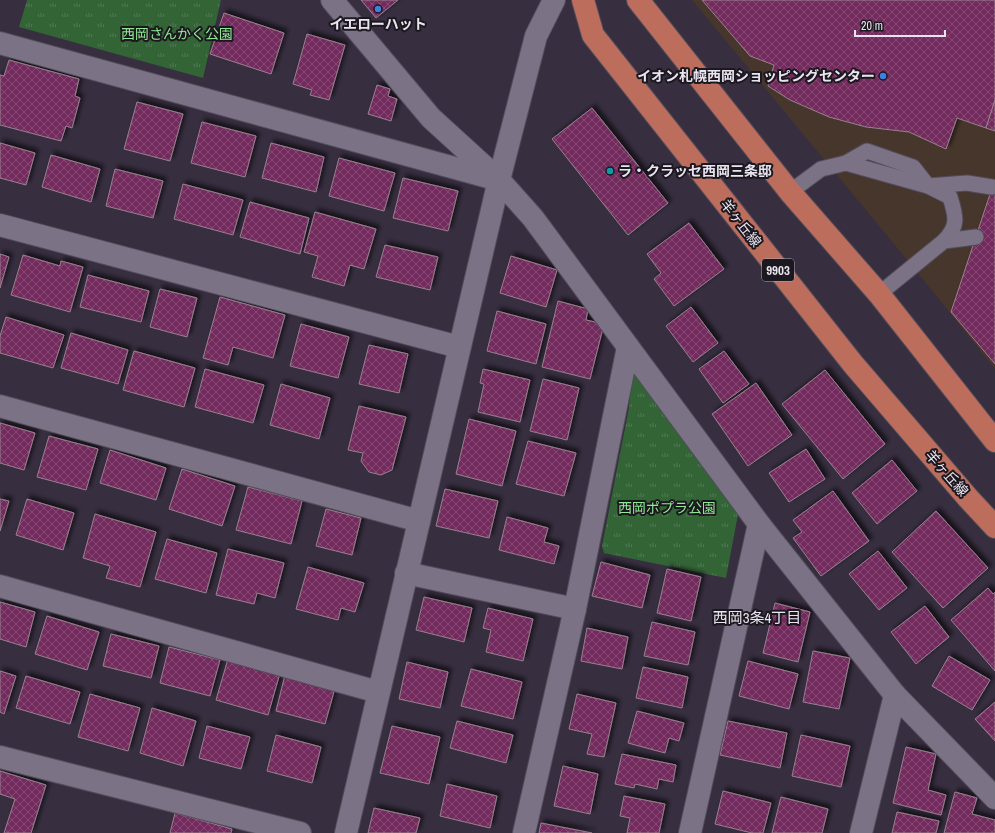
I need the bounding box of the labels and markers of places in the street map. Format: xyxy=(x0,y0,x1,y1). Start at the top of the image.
marker: イエローハット xyxy=(373,4,383,14)
place label: イエローハット xyxy=(329,15,427,33)
place label: イオン札幌西岡ショッピングセンター xyxy=(637,67,875,85)
marker: イオン札幌西岡ショッピングセンター xyxy=(878,71,888,81)
place label: ラ・クラッセ西岡三条邸 xyxy=(618,162,772,180)
marker: ラ・クラッセ西岡三条邸 xyxy=(605,166,615,176)

